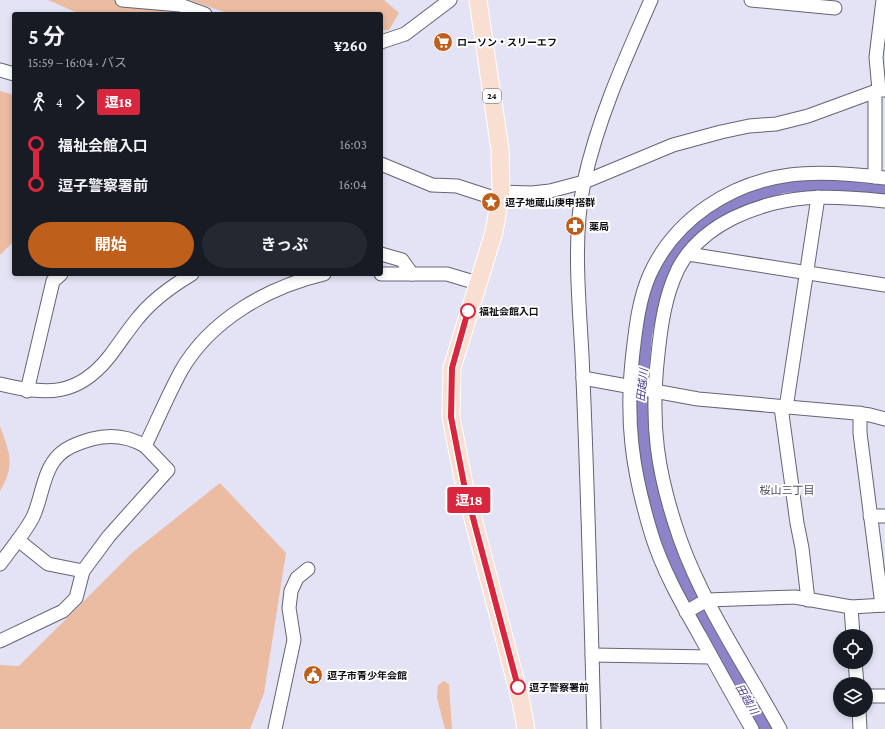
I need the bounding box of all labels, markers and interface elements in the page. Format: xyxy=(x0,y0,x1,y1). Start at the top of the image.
text: 5 分 xyxy=(28,24,65,49)
supermarket icon: ローソン・スリーエフ xyxy=(432,31,454,53)
place label: ローソン・スリーエフ xyxy=(457,37,557,48)
text: ¥260 xyxy=(334,38,367,54)
text: 15:59 – 16:04 · バス xyxy=(28,55,127,70)
road number: 24 xyxy=(483,89,501,103)
icon: walk xyxy=(28,91,50,113)
icon: forward xyxy=(69,91,91,113)
text: 逗18 xyxy=(105,94,132,110)
text: 4 xyxy=(56,95,63,110)
text: 16:03 xyxy=(340,137,367,152)
text: 福祉会館入口 xyxy=(58,138,148,154)
text: 16:04 xyxy=(339,177,367,192)
text: 逗子警察署前 xyxy=(58,178,148,194)
place icon: 逗子地蔵山庚申搭群 xyxy=(480,191,502,213)
place label: 逗子地蔵山庚申搭群 xyxy=(505,197,595,208)
pharmacy icon: 薬局 xyxy=(564,215,586,237)
place label: 薬局 xyxy=(589,221,609,232)
button: 開始 xyxy=(28,222,194,268)
button: きっぷ xyxy=(202,222,367,268)
marker: 福祉会館入口 xyxy=(460,303,476,319)
place label: 福祉会館入口 xyxy=(479,306,539,317)
water label: 田越川 xyxy=(634,367,650,402)
district label: 桜山三丁目 xyxy=(760,484,815,496)
line badge: 逗18 xyxy=(446,487,492,513)
text: 逗18 xyxy=(455,492,483,508)
map controls xyxy=(833,629,873,717)
button: locate xyxy=(833,629,873,669)
public building icon: 逗子市青少年会館 xyxy=(302,664,324,686)
place label: 逗子市青少年会館 xyxy=(327,670,407,681)
button: layers xyxy=(833,677,873,717)
marker: 逗子警察署前 xyxy=(510,679,526,695)
place label: 逗子警察署前 xyxy=(529,682,589,693)
water label: 田越川 xyxy=(734,682,761,717)

